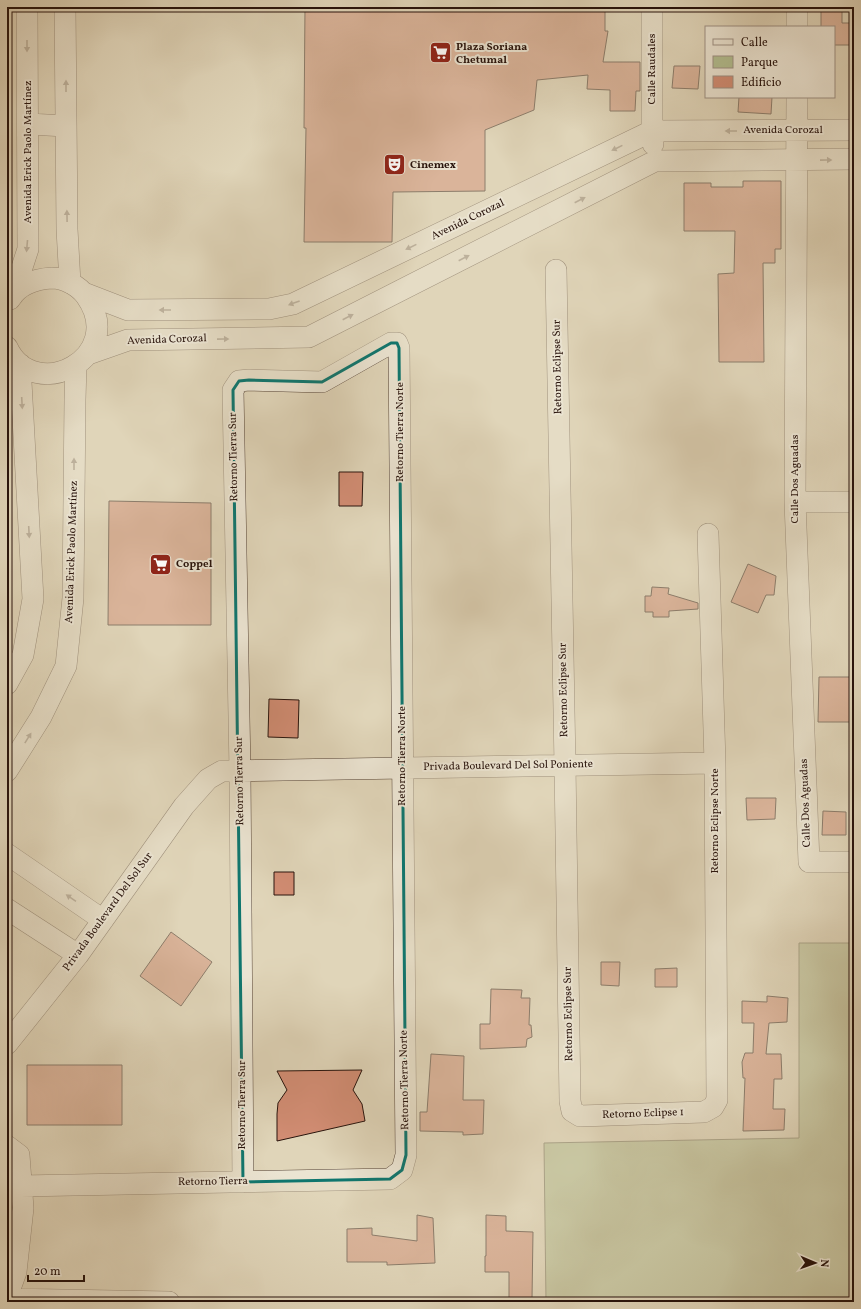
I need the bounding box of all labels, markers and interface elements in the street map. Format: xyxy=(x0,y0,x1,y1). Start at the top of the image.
legend xyxy=(705,26,835,98)
street label: Calle Raudales xyxy=(645,33,660,104)
text: Calle xyxy=(741,35,768,51)
one-way arrow xyxy=(24,40,31,52)
supermarket icon: Plaza Soriana Chetumal xyxy=(427,40,453,66)
place label: Plaza Soriana Chetumal xyxy=(456,40,527,68)
text: Parque xyxy=(741,55,778,71)
text: Edificio xyxy=(741,75,781,91)
one-way arrow xyxy=(63,79,69,92)
street label: Avenida Erick Paolo Martínez xyxy=(21,80,36,223)
street label: Avenida Corozal xyxy=(743,123,823,138)
one-way arrow xyxy=(724,128,737,134)
one-way arrow xyxy=(611,145,622,151)
theatre icon: Cinemex xyxy=(382,152,408,178)
one-way arrow xyxy=(820,156,832,163)
place label: Cinemex xyxy=(410,158,456,173)
street label: Avenida Corozal xyxy=(429,196,507,244)
one-way arrow xyxy=(574,196,585,203)
one-way arrow xyxy=(64,209,70,222)
one-way arrow xyxy=(24,240,30,252)
one-way arrow xyxy=(406,244,417,250)
one-way arrow xyxy=(458,255,470,262)
one-way arrow xyxy=(287,300,299,306)
one-way arrow xyxy=(158,307,171,313)
one-way arrow xyxy=(342,314,354,320)
street label: Retorno Eclipse Sur xyxy=(550,319,566,414)
street label: Avenida Corozal xyxy=(127,331,207,349)
one-way arrow xyxy=(217,335,229,342)
street label: Retorno Tierra Norte xyxy=(393,382,408,482)
one-way arrow xyxy=(19,397,25,410)
street label: Retorno Tierra Sur xyxy=(226,412,242,502)
street label: Calle Dos Aguadas xyxy=(788,434,803,523)
one-way arrow xyxy=(71,457,77,470)
street label: Avenida Erick Paolo Martínez xyxy=(62,480,82,624)
one-way arrow xyxy=(26,526,33,538)
supermarket icon: Coppel xyxy=(147,551,173,577)
place label: Coppel xyxy=(176,557,213,572)
street label: Retorno Eclipse Sur xyxy=(556,642,572,737)
street label: Retorno Tierra Norte xyxy=(395,706,410,806)
one-way arrow xyxy=(24,732,31,744)
street label: Retorno Tierra Sur xyxy=(232,736,248,826)
street label: Privada Boulevard Del Sol Poniente xyxy=(423,757,593,775)
street label: Calle Dos Aguadas xyxy=(797,758,815,848)
street label: Retorno Eclipse Norte xyxy=(708,768,723,874)
street label: Privada Boulevard Del Sol Sur xyxy=(60,849,157,975)
one-way arrow xyxy=(66,894,77,901)
street label: Retorno Eclipse Sur xyxy=(561,966,577,1061)
street label: Retorno Tierra Norte xyxy=(397,1030,413,1130)
street label: Retorno Tierra Sur xyxy=(235,1060,250,1150)
street label: Retorno Eclipse 1 xyxy=(602,1105,684,1123)
street label: Retorno Tierra xyxy=(178,1174,249,1190)
north arrow xyxy=(795,1243,835,1283)
scale bar xyxy=(28,1257,84,1283)
text: N xyxy=(816,1259,831,1268)
text: 20 m xyxy=(34,1264,61,1280)

